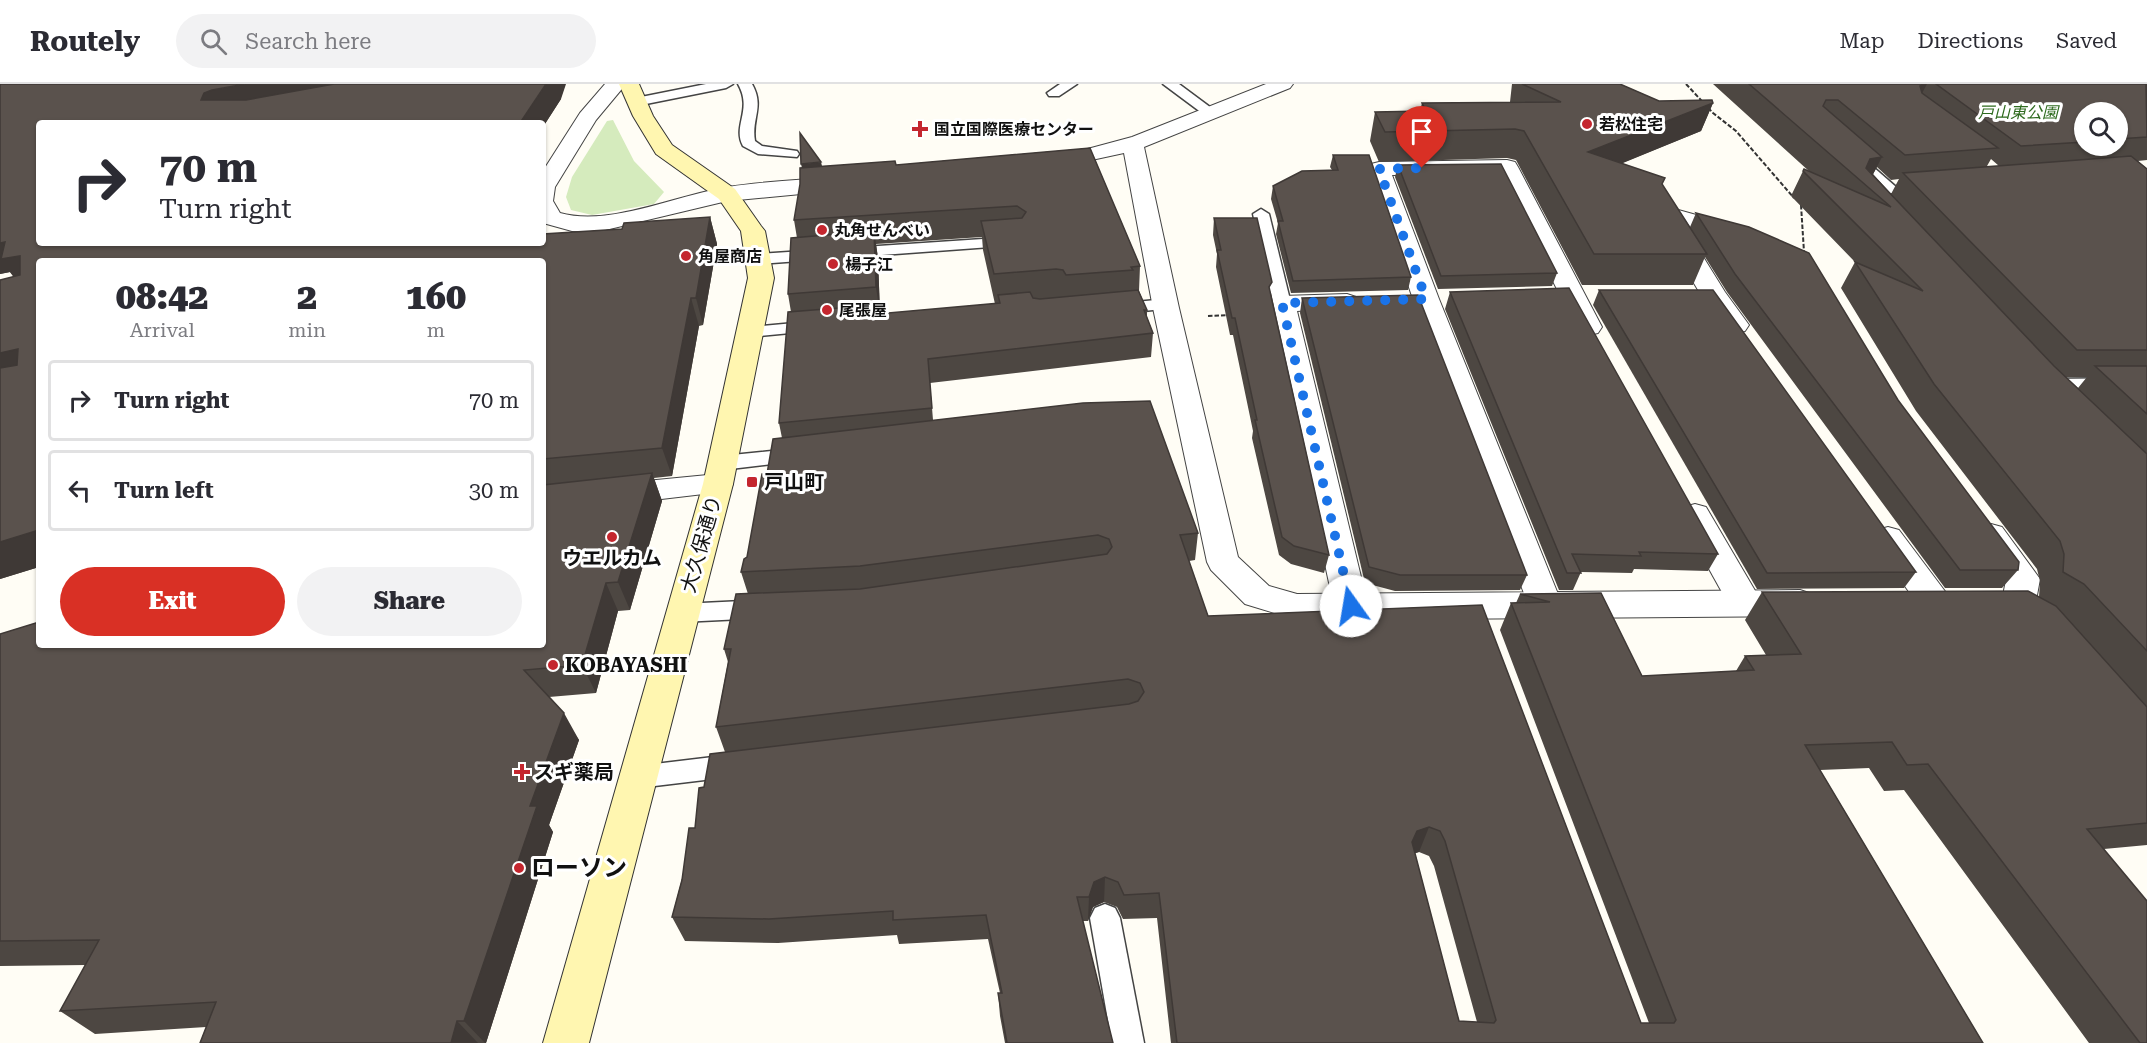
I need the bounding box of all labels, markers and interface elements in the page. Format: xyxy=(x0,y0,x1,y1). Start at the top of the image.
search box xyxy=(176,14,596,68)
text: Routely xyxy=(30,25,140,58)
icon: search xyxy=(197,25,230,58)
text: Search here xyxy=(245,29,371,54)
text: Map xyxy=(1840,29,1884,53)
text: Directions xyxy=(1917,29,2023,53)
text: Saved xyxy=(2056,29,2117,53)
map controls xyxy=(2074,102,2128,156)
button: search xyxy=(2074,102,2128,156)
park label: 戸山東公園 xyxy=(1978,103,2060,122)
pin xyxy=(1396,106,1447,168)
icon: arrive xyxy=(1405,115,1438,148)
place label: 若松住宅 xyxy=(1599,115,1663,134)
marker: 若松住宅 xyxy=(1580,117,1594,131)
marker: 国立国際医療センター xyxy=(911,120,929,138)
place label: 国立国際医療センター xyxy=(934,120,1094,139)
text: 70 m xyxy=(159,143,257,192)
icon: right xyxy=(60,144,138,222)
text: Turn right xyxy=(159,193,292,225)
place label: 丸角せんべい xyxy=(834,221,930,240)
marker: 丸角せんべい xyxy=(815,223,829,237)
place label: 角屋商店 xyxy=(698,247,762,266)
marker: 角屋商店 xyxy=(679,249,693,263)
place label: 楊子江 xyxy=(845,255,893,274)
marker: 楊子江 xyxy=(826,257,840,271)
text: 08:42 xyxy=(116,276,208,318)
text: 2 xyxy=(297,276,317,318)
text: 160 xyxy=(406,276,466,318)
place label: 尾張屋 xyxy=(839,301,887,320)
marker: 尾張屋 xyxy=(820,303,834,317)
text: Arrival xyxy=(130,318,195,342)
text: min xyxy=(288,318,326,342)
text: m xyxy=(427,318,445,342)
icon: right xyxy=(63,384,96,417)
text: Turn right xyxy=(114,388,229,413)
text: 70 m xyxy=(469,388,519,413)
place label: 戸山町 xyxy=(764,470,824,494)
icon: left xyxy=(63,474,96,507)
marker: 戸山町 xyxy=(745,475,759,489)
text: Turn left xyxy=(114,478,214,503)
text: 30 m xyxy=(469,478,519,503)
street label: 大久保通り xyxy=(676,493,726,595)
marker: ウエルカム xyxy=(605,530,619,544)
place label: ウエルカム xyxy=(562,546,662,570)
button: Exit xyxy=(60,567,285,636)
button: Share xyxy=(297,567,522,636)
position arrow xyxy=(1319,574,1383,638)
place label: KOBAYASHI xyxy=(565,653,687,677)
marker: KOBAYASHI xyxy=(546,658,560,672)
place label: スギ薬局 xyxy=(534,760,614,784)
marker: スギ薬局 xyxy=(515,765,529,779)
place label: ローソン xyxy=(531,854,627,882)
marker: ローソン xyxy=(512,861,526,875)

